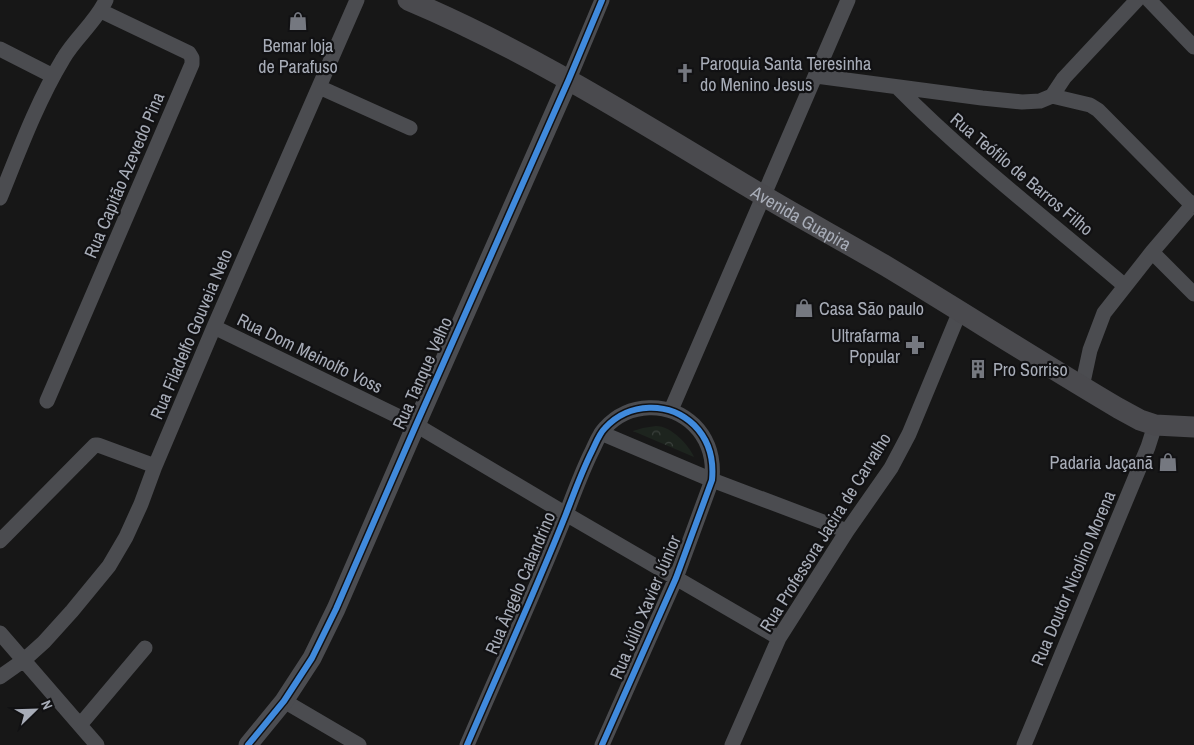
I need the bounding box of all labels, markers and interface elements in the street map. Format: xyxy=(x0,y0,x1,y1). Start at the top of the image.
shop icon: Bemar loja de Parafuso xyxy=(287,10,309,32)
place label: Bemar loja de Parafuso xyxy=(258,33,338,79)
place label: Paroquia Santa Teresinha do Menino Jesus xyxy=(700,51,871,97)
church icon: Paroquia Santa Teresinha do Menino Jesus xyxy=(674,62,696,84)
street label: Rua Capitão Azevedo Pina xyxy=(78,88,170,262)
street label: Rua Teófilo de Barros Filho xyxy=(945,107,1099,241)
street label: Avenida Guapira xyxy=(746,179,856,256)
street label: Rua Filadelfo Gouveia Neto xyxy=(144,245,238,423)
place label: Casa São paulo xyxy=(819,296,924,321)
shop icon: Casa São paulo xyxy=(793,297,815,319)
street label: Rua Dom Meinolfo Voss xyxy=(233,307,387,399)
street label: Rua Tanque Velho xyxy=(386,313,458,433)
place label: Ultrafarma Popular xyxy=(831,323,900,369)
pharmacy icon: Ultrafarma Popular xyxy=(904,334,926,356)
place label: Pro Sorriso xyxy=(993,357,1068,382)
building icon: Pro Sorriso xyxy=(967,358,989,380)
street label: Rua Professora Jacira de Carvalho xyxy=(753,428,897,636)
place label: Padaria Jaçanã xyxy=(1050,450,1153,475)
shop icon: Padaria Jaçanã xyxy=(1157,451,1179,473)
street label: Rua Doutor Nicolino Morena xyxy=(1025,487,1121,669)
street label: Rua Ângelo Calandrino xyxy=(479,508,561,658)
street label: Rua Júlio Xavier Júnior xyxy=(603,531,687,683)
north arrow xyxy=(10,685,60,735)
text: N xyxy=(37,698,57,712)

